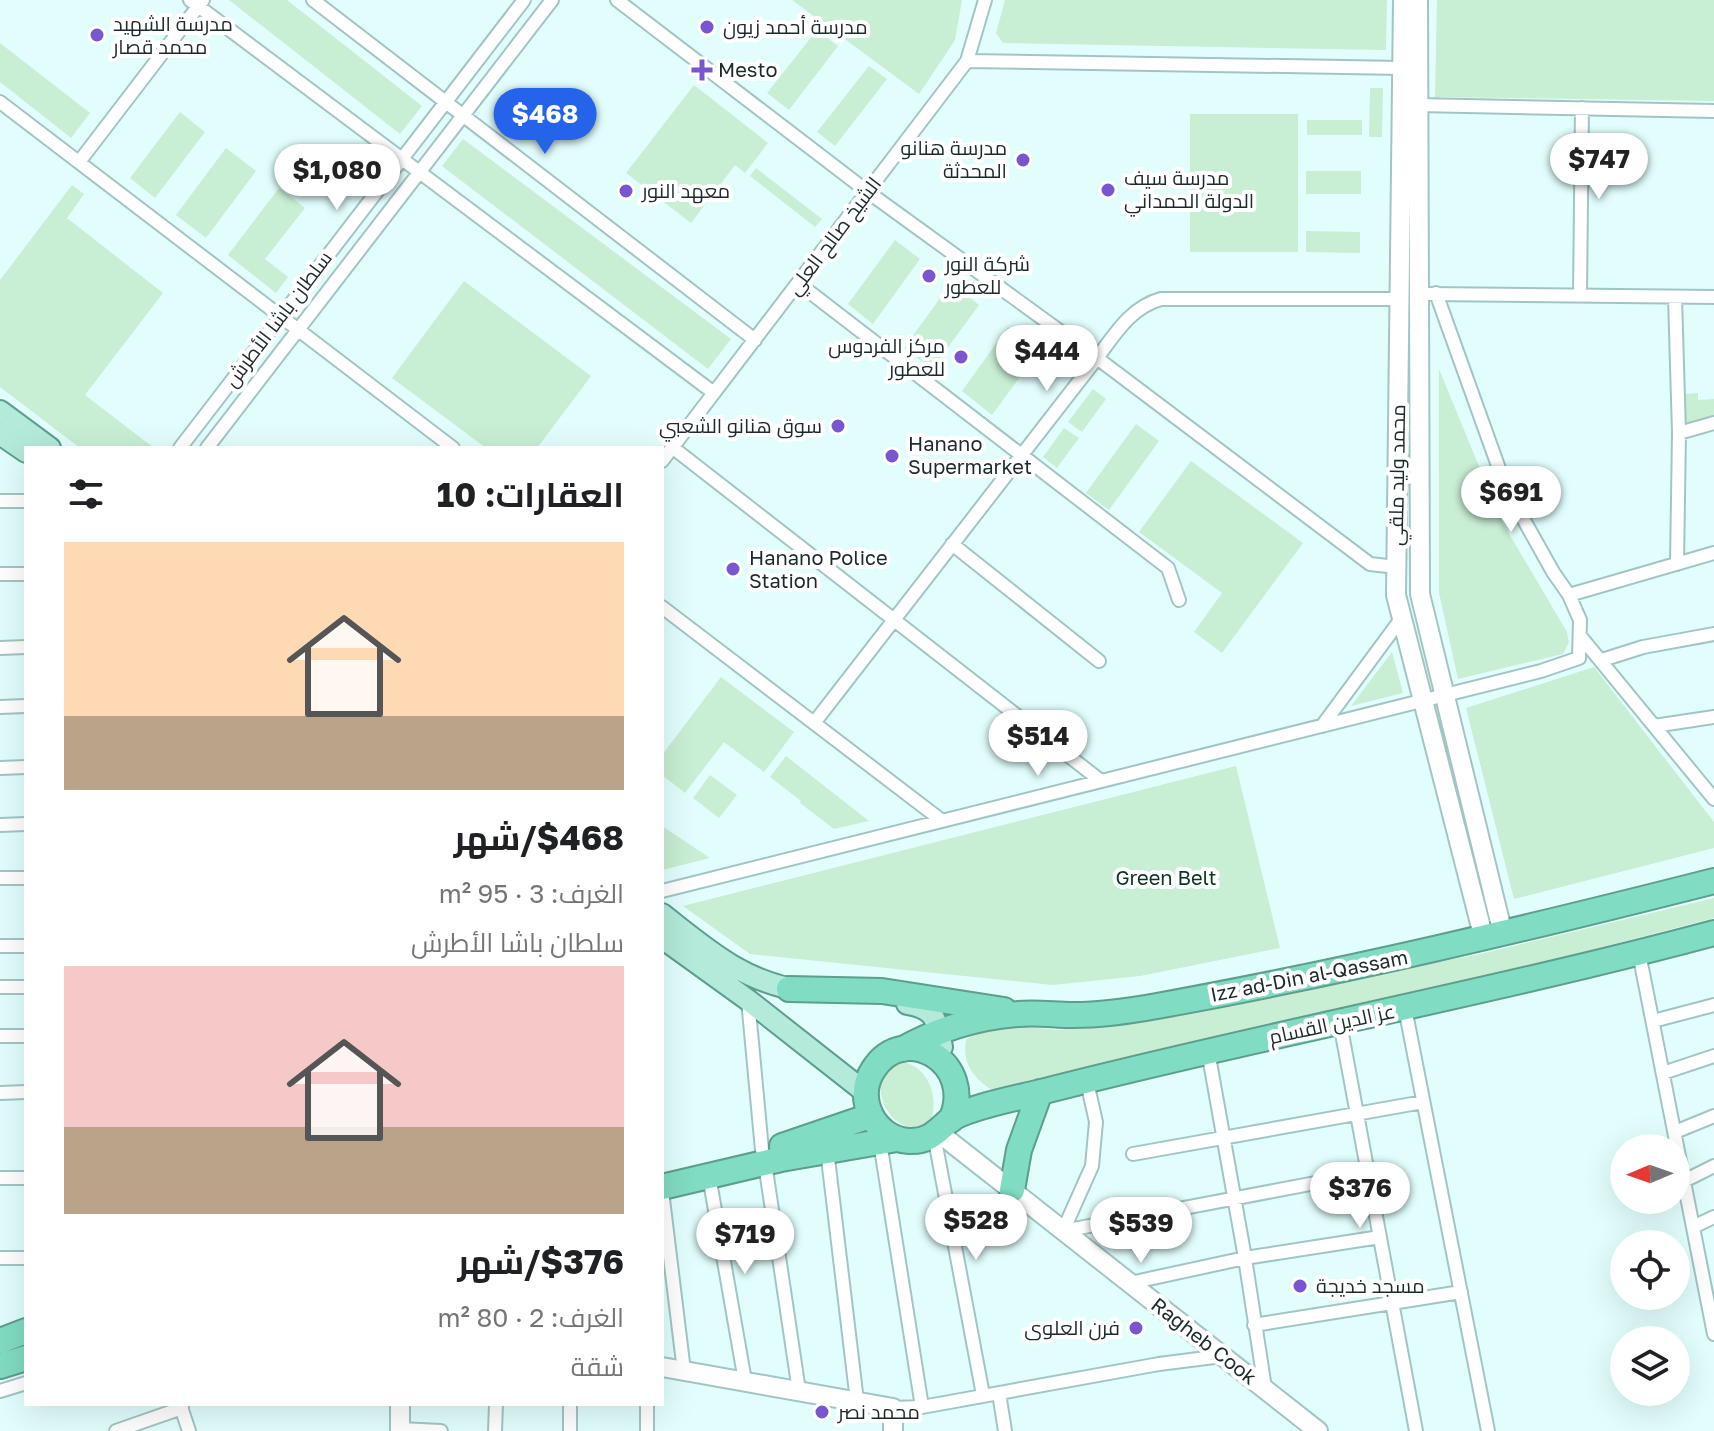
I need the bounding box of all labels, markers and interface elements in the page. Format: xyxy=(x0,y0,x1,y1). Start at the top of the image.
place label: مدرسة الشهيد محمد قصار xyxy=(112,11,233,59)
place label: مدرسة أحمد زيون xyxy=(723,14,868,40)
marker: مدرسة أحمد زيون xyxy=(698,18,716,36)
marker: مدرسة الشهيد محمد قصار xyxy=(88,26,106,44)
place label: Mesto xyxy=(718,57,777,81)
marker: Mesto xyxy=(693,61,711,79)
pin: $468 xyxy=(498,88,592,156)
text: $468 xyxy=(512,98,578,129)
pin: $747 xyxy=(1552,133,1646,201)
place label: مدرسة هنانو المحدثة xyxy=(901,135,1007,182)
text: $747 xyxy=(1568,143,1630,174)
pin: $1,080 xyxy=(272,144,402,212)
marker: مدرسة هنانو المحدثة xyxy=(1014,151,1032,169)
text: $1,080 xyxy=(292,154,382,185)
place label: مدرسة سيف الدولة الحمداني xyxy=(1124,165,1254,217)
street label: الشيخ صالح العلي xyxy=(781,172,889,302)
place label: معهد النور xyxy=(641,178,730,204)
marker: مدرسة سيف الدولة الحمداني xyxy=(1099,181,1117,199)
marker: معهد النور xyxy=(617,182,635,200)
street label: سلطان باشا الأطرش xyxy=(218,246,338,392)
place label: شركة النور للعطور xyxy=(944,251,1030,299)
marker: شركة النور للعطور xyxy=(920,267,938,285)
pin: $444 xyxy=(1000,325,1094,393)
place label: مركز الفردوس للعطور xyxy=(828,333,945,381)
text: $444 xyxy=(1014,335,1080,366)
marker: مركز الفردوس للعطور xyxy=(952,348,970,366)
street label: محمد وليد ملقي xyxy=(1383,404,1414,546)
place label: سوق هنانو الشعبي xyxy=(659,413,822,442)
marker: سوق هنانو الشعبي xyxy=(829,417,847,435)
place label: Hanano Supermarket xyxy=(908,431,1032,478)
marker: Hanano Supermarket xyxy=(883,447,901,465)
pin: $691 xyxy=(1464,466,1558,534)
icon: filters xyxy=(64,472,108,516)
text: العقارات: 10 xyxy=(437,474,624,514)
text: $691 xyxy=(1479,476,1543,507)
place label: Hanano Police Station xyxy=(749,545,888,592)
marker: Hanano Police Station xyxy=(724,560,742,578)
icon: home xyxy=(272,594,416,738)
pin: $514 xyxy=(991,710,1085,778)
text: $514 xyxy=(1007,720,1069,751)
text: $468/شهر xyxy=(454,817,624,857)
park label: Green Belt xyxy=(1115,865,1217,889)
text: الغرف: 3 · 95 m² xyxy=(439,878,624,909)
text: سلطان باشا الأطرش xyxy=(411,927,624,958)
street label: Izz ad-Din al-Qassam xyxy=(1208,944,1410,1006)
street label: عز الدين القسام xyxy=(1267,998,1398,1051)
icon: home xyxy=(272,1018,416,1162)
north arrow xyxy=(1610,1134,1690,1214)
map controls xyxy=(1610,1134,1690,1406)
pin: $376 xyxy=(1313,1162,1407,1230)
text: $376 xyxy=(1328,1172,1392,1203)
pin: $528 xyxy=(929,1194,1023,1262)
pin: $539 xyxy=(1094,1197,1188,1265)
text: $528 xyxy=(943,1204,1009,1235)
text: $539 xyxy=(1108,1207,1174,1238)
pin: $719 xyxy=(698,1208,792,1276)
text: $719 xyxy=(714,1218,776,1249)
button: locate xyxy=(1610,1230,1690,1310)
text: $376/شهر xyxy=(458,1241,624,1281)
place label: مسجد خديجة xyxy=(1316,1273,1425,1297)
marker: مسجد خديجة xyxy=(1291,1277,1309,1295)
street label: Ragheb Cook xyxy=(1147,1292,1262,1389)
text: الغرف: 2 · 80 m² xyxy=(438,1302,624,1333)
place label: فرن العلوى xyxy=(1024,1315,1120,1341)
marker: فرن العلوى xyxy=(1127,1319,1145,1337)
button: layers xyxy=(1610,1326,1690,1406)
text: شقة xyxy=(571,1351,624,1382)
place label: محمد نصر xyxy=(837,1399,920,1424)
marker: محمد نصر xyxy=(813,1403,831,1421)

